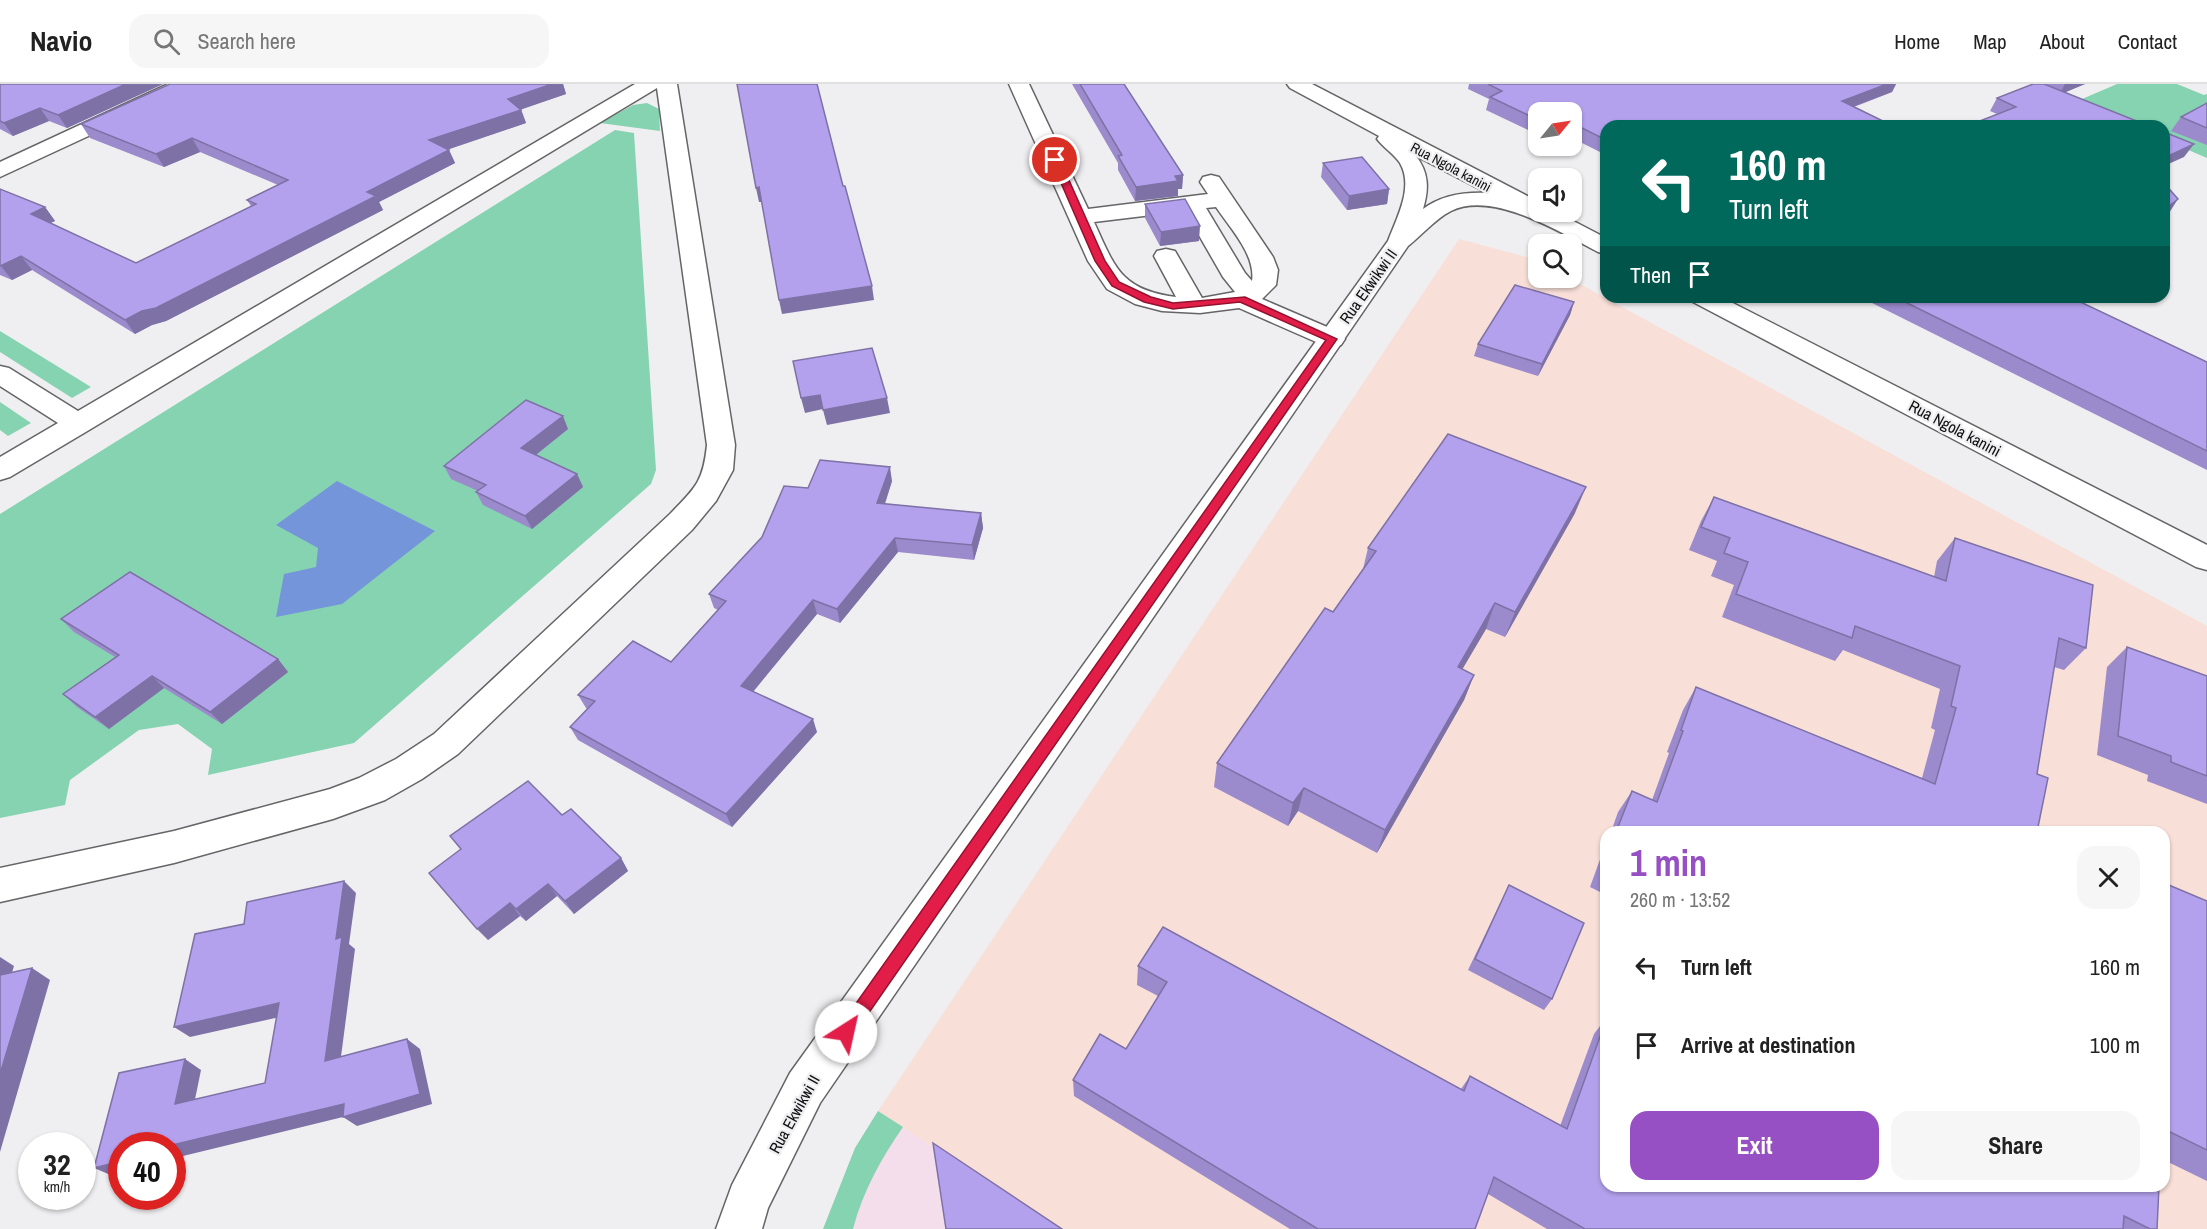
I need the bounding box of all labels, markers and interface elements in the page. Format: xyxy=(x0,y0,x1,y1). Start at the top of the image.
search box xyxy=(129,14,549,68)
text: Navio xyxy=(30,22,93,60)
icon: search xyxy=(150,25,183,58)
text: Search here xyxy=(198,26,296,56)
text: Home xyxy=(1894,27,1940,56)
text: Map xyxy=(1973,27,2007,56)
text: About xyxy=(2040,27,2085,56)
text: Contact xyxy=(2118,27,2177,56)
north arrow xyxy=(1528,102,1582,156)
map controls xyxy=(1528,102,1582,288)
pin xyxy=(1029,134,1080,185)
text: 160 m xyxy=(1729,137,1827,193)
street label: Rua Ngola kanini xyxy=(1408,138,1494,196)
icon: arrive xyxy=(1038,143,1071,176)
icon: left xyxy=(1630,144,1708,222)
button: sound xyxy=(1528,168,1582,222)
text: Turn left xyxy=(1729,191,1808,227)
button: search xyxy=(1528,234,1582,288)
street label: Rua Ekwikwi II xyxy=(1334,244,1402,328)
icon: arrive xyxy=(1683,258,1716,291)
text: Then xyxy=(1630,260,1671,290)
street label: Rua Ngola kanini xyxy=(1905,394,2005,462)
text: 1 min xyxy=(1630,839,1707,887)
button: close xyxy=(2077,846,2140,909)
text: 260 m · 13:52 xyxy=(1630,886,1730,913)
icon: left xyxy=(1630,951,1663,984)
text: Turn left xyxy=(1681,952,1752,982)
text: 160 m xyxy=(2090,952,2140,982)
position arrow xyxy=(814,1000,878,1064)
icon: arrive xyxy=(1630,1029,1663,1062)
text: Arrive at destination xyxy=(1681,1030,1855,1060)
text: 100 m xyxy=(2090,1030,2140,1060)
street label: Rua Ekwikwi II xyxy=(763,1071,825,1157)
button: Exit xyxy=(1630,1111,1879,1180)
button: Share xyxy=(1891,1111,2140,1180)
speed limit sign: 40 xyxy=(108,1132,186,1210)
text: 32 xyxy=(43,1144,71,1184)
text: km/h xyxy=(44,1176,70,1197)

